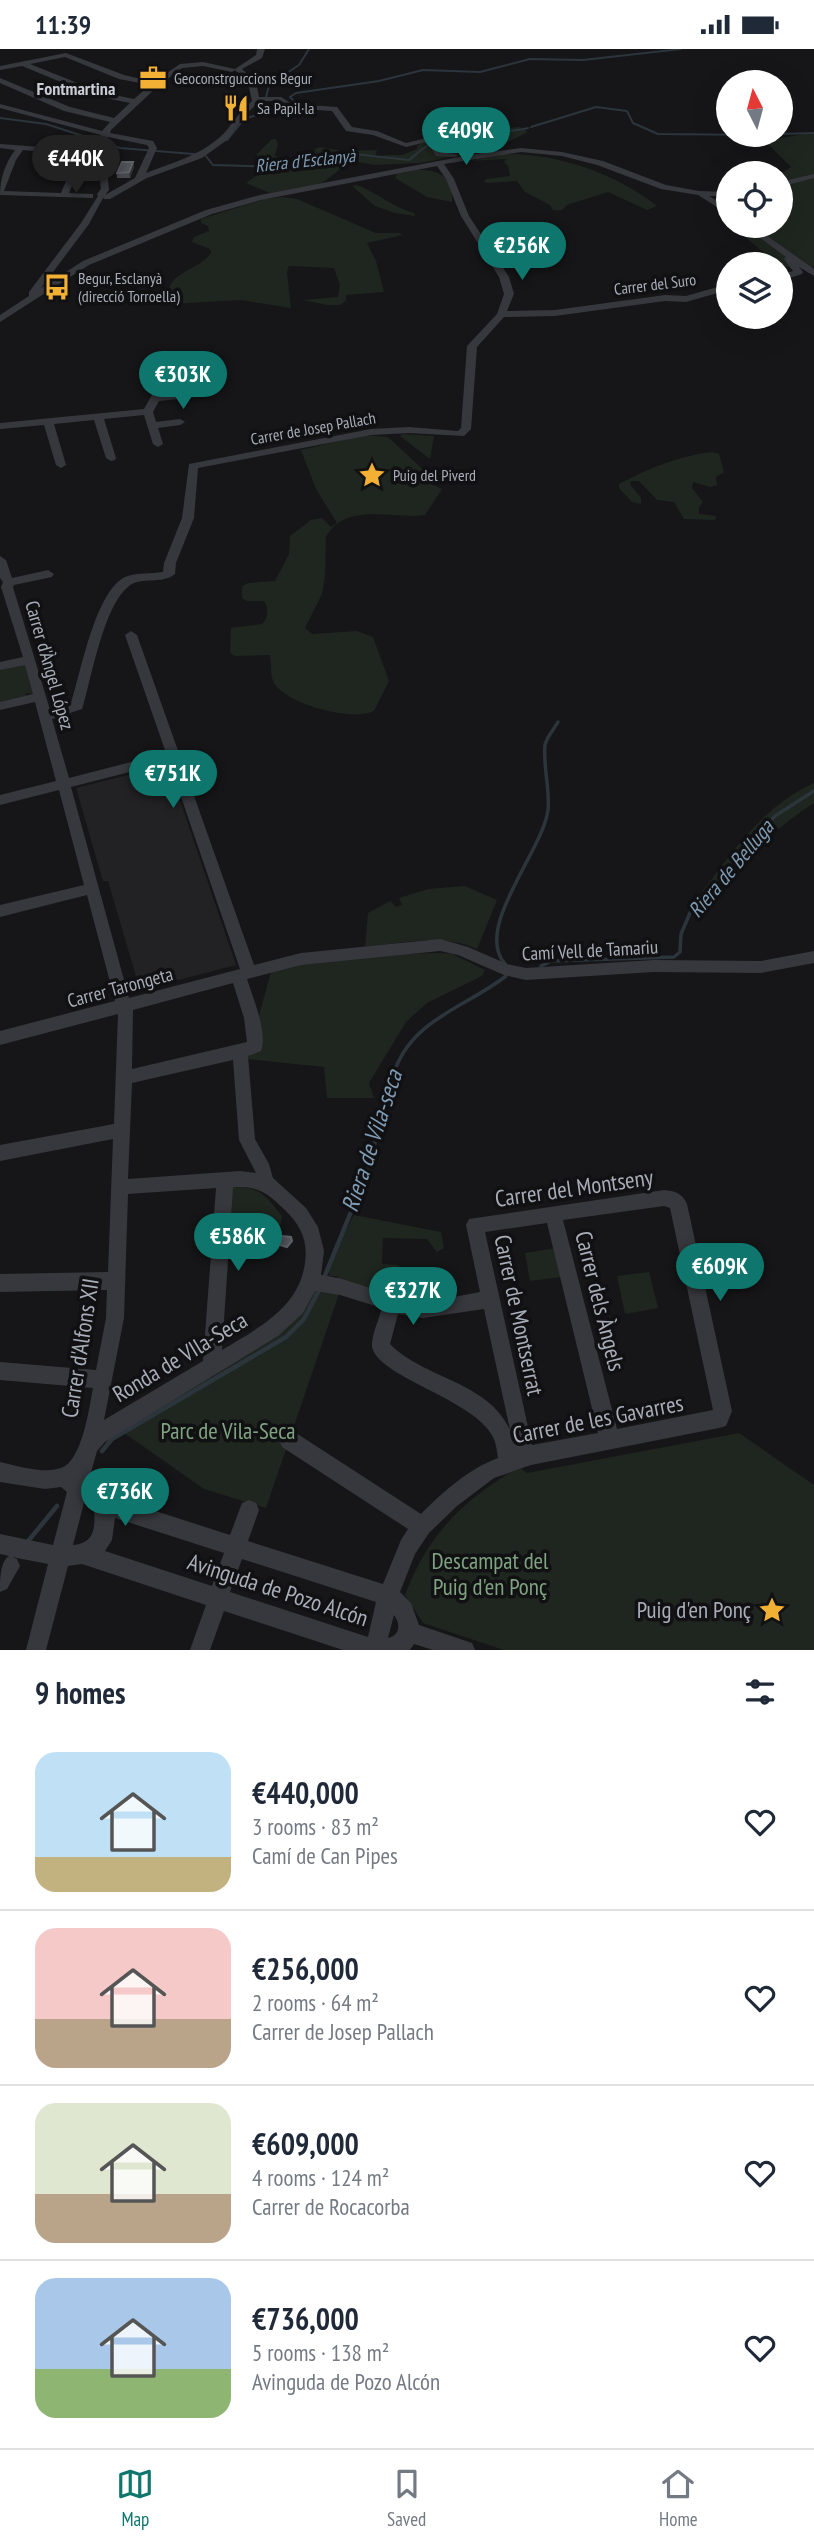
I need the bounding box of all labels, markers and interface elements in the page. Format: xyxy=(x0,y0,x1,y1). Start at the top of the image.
text: 11:39 xyxy=(35,8,91,41)
office icon: Geoconstrguccions Begur xyxy=(138,63,168,93)
place label: Geoconstrguccions Begur xyxy=(174,68,313,88)
north arrow xyxy=(716,70,793,147)
map controls xyxy=(716,70,793,329)
district label: Fontmartina xyxy=(37,77,115,100)
restaurant icon: Sa Papil·la xyxy=(221,93,251,123)
place label: Sa Papil·la xyxy=(257,98,315,118)
pin: €409K xyxy=(417,107,515,167)
text: €409K xyxy=(438,115,494,144)
pin: €440K xyxy=(27,135,125,195)
text: €440K xyxy=(48,143,104,172)
water label: Riera d'Esclanyà xyxy=(254,144,357,177)
button: locate xyxy=(716,161,793,238)
pin: €256K xyxy=(473,223,571,282)
text: €256K xyxy=(494,230,550,259)
button: layers xyxy=(716,252,793,329)
place label: Begur, Esclanyà (direcció Torroella) xyxy=(78,268,180,306)
street label: Carrer del Suro xyxy=(613,269,697,299)
bus stop icon: Begur, Esclanyà (direcció Torroella) xyxy=(42,272,72,302)
pin: €303K xyxy=(134,351,232,411)
text: €303K xyxy=(155,359,211,388)
street label: Carrer de Josep Pallach xyxy=(249,407,377,449)
place icon: Puig del Piverd xyxy=(357,460,387,490)
place label: Puig del Piverd xyxy=(393,465,476,485)
street label: Carrer d'Àngel López xyxy=(20,598,80,732)
pin: €751K xyxy=(124,751,222,810)
text: €751K xyxy=(145,758,201,787)
water label: Riera de Belluga xyxy=(682,813,780,923)
street label: Camí Vell de Tamariu xyxy=(521,934,659,966)
street label: Carrer Tarongeta xyxy=(65,961,175,1013)
water label: Riera de Vila-seca xyxy=(334,1065,409,1216)
street label: Carrer del Montseny xyxy=(493,1162,655,1213)
pin: €586K xyxy=(189,1213,287,1273)
text: €586K xyxy=(210,1221,266,1250)
street label: Carrer dels Àngels xyxy=(569,1228,632,1374)
street label: Carrer de Montserrat xyxy=(488,1232,551,1399)
pin: €609K xyxy=(671,1243,769,1303)
text: €609K xyxy=(692,1251,748,1280)
pin: €327K xyxy=(364,1267,462,1327)
text: €327K xyxy=(385,1275,441,1304)
street label: Carrer d'Alfons XII xyxy=(54,1276,105,1420)
street label: Ronda de VIla-Seca xyxy=(107,1305,252,1408)
street label: Carrer de les Gavarres xyxy=(510,1388,686,1449)
park label: Parc de Vila-Seca xyxy=(160,1416,296,1445)
pin: €736K xyxy=(76,1469,174,1528)
text: €736K xyxy=(97,1476,153,1505)
park label: Descampat del Puig d'en Ponç xyxy=(432,1546,549,1601)
street label: Avinguda de Pozo Alcón xyxy=(184,1547,372,1632)
place label: Puig d'en Ponç xyxy=(637,1595,751,1624)
place icon: Puig d'en Ponç xyxy=(757,1595,787,1625)
text: 9 homes xyxy=(35,1673,126,1712)
icon: filters xyxy=(741,1673,779,1711)
text: €440,000 xyxy=(252,1773,359,1812)
icon: home xyxy=(91,1780,175,1864)
icon: heart xyxy=(741,1803,779,1841)
text: 3 rooms · 83 m² xyxy=(252,1812,379,1841)
text: Camí de Can Pipes xyxy=(252,1841,398,1870)
text: €256,000 xyxy=(252,1949,359,1988)
icon: home xyxy=(91,1956,175,2040)
icon: heart xyxy=(741,1979,779,2017)
text: 2 rooms · 64 m² xyxy=(252,1988,379,2017)
text: Carrer de Josep Pallach xyxy=(252,2017,434,2046)
text: €609,000 xyxy=(252,2124,359,2163)
icon: home xyxy=(91,2131,175,2215)
icon: heart xyxy=(741,2154,779,2192)
text: 4 rooms · 124 m² xyxy=(252,2163,389,2192)
text: Carrer de Rocacorba xyxy=(252,2192,410,2221)
text: €736,000 xyxy=(252,2299,359,2338)
icon: home xyxy=(91,2306,175,2390)
icon: heart xyxy=(741,2329,779,2367)
text: 5 rooms · 138 m² xyxy=(252,2338,389,2367)
text: Avinguda de Pozo Alcón xyxy=(252,2367,440,2396)
tab: Map xyxy=(116,2465,154,2531)
tab: Saved xyxy=(387,2465,426,2531)
tab: Home xyxy=(659,2465,698,2531)

